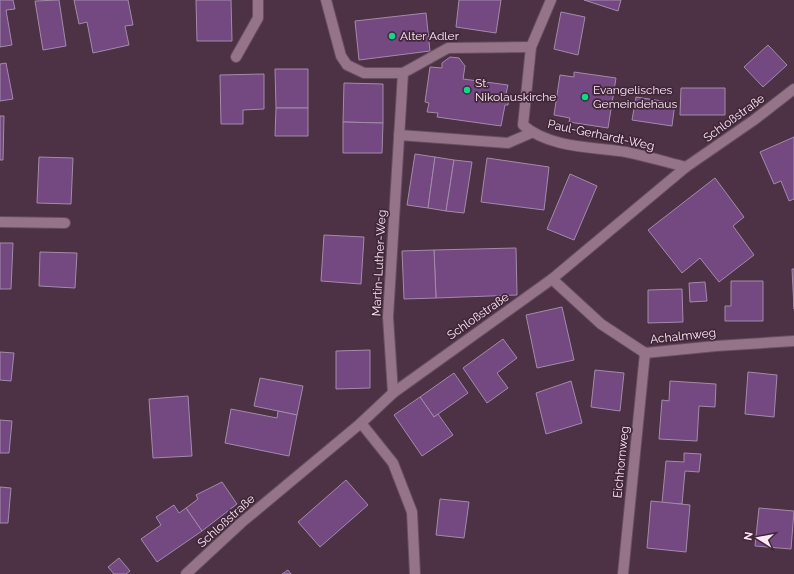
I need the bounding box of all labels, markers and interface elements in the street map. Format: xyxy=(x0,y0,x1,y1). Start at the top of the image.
place label: Alter Adler xyxy=(400,29,460,43)
marker: Alter Adler xyxy=(387,31,397,41)
place label: St. Nikolauskirche xyxy=(475,76,556,104)
place label: Evangelisches Gemeindehaus xyxy=(593,83,677,111)
marker: St. Nikolauskirche xyxy=(462,85,472,95)
street label: Schloßstraße xyxy=(701,91,767,145)
marker: Evangelisches Gemeindehaus xyxy=(580,92,590,102)
street label: Paul-Gerhardt-Weg xyxy=(546,117,656,153)
street label: Martin-Luther-Weg xyxy=(369,209,389,317)
street label: Schloßstraße xyxy=(444,290,512,342)
street label: Achalmweg xyxy=(649,326,717,346)
street label: Eichhornweg xyxy=(610,425,632,499)
street label: Schloßstraße xyxy=(195,492,257,550)
north arrow xyxy=(738,518,778,558)
text: N xyxy=(741,531,756,542)

